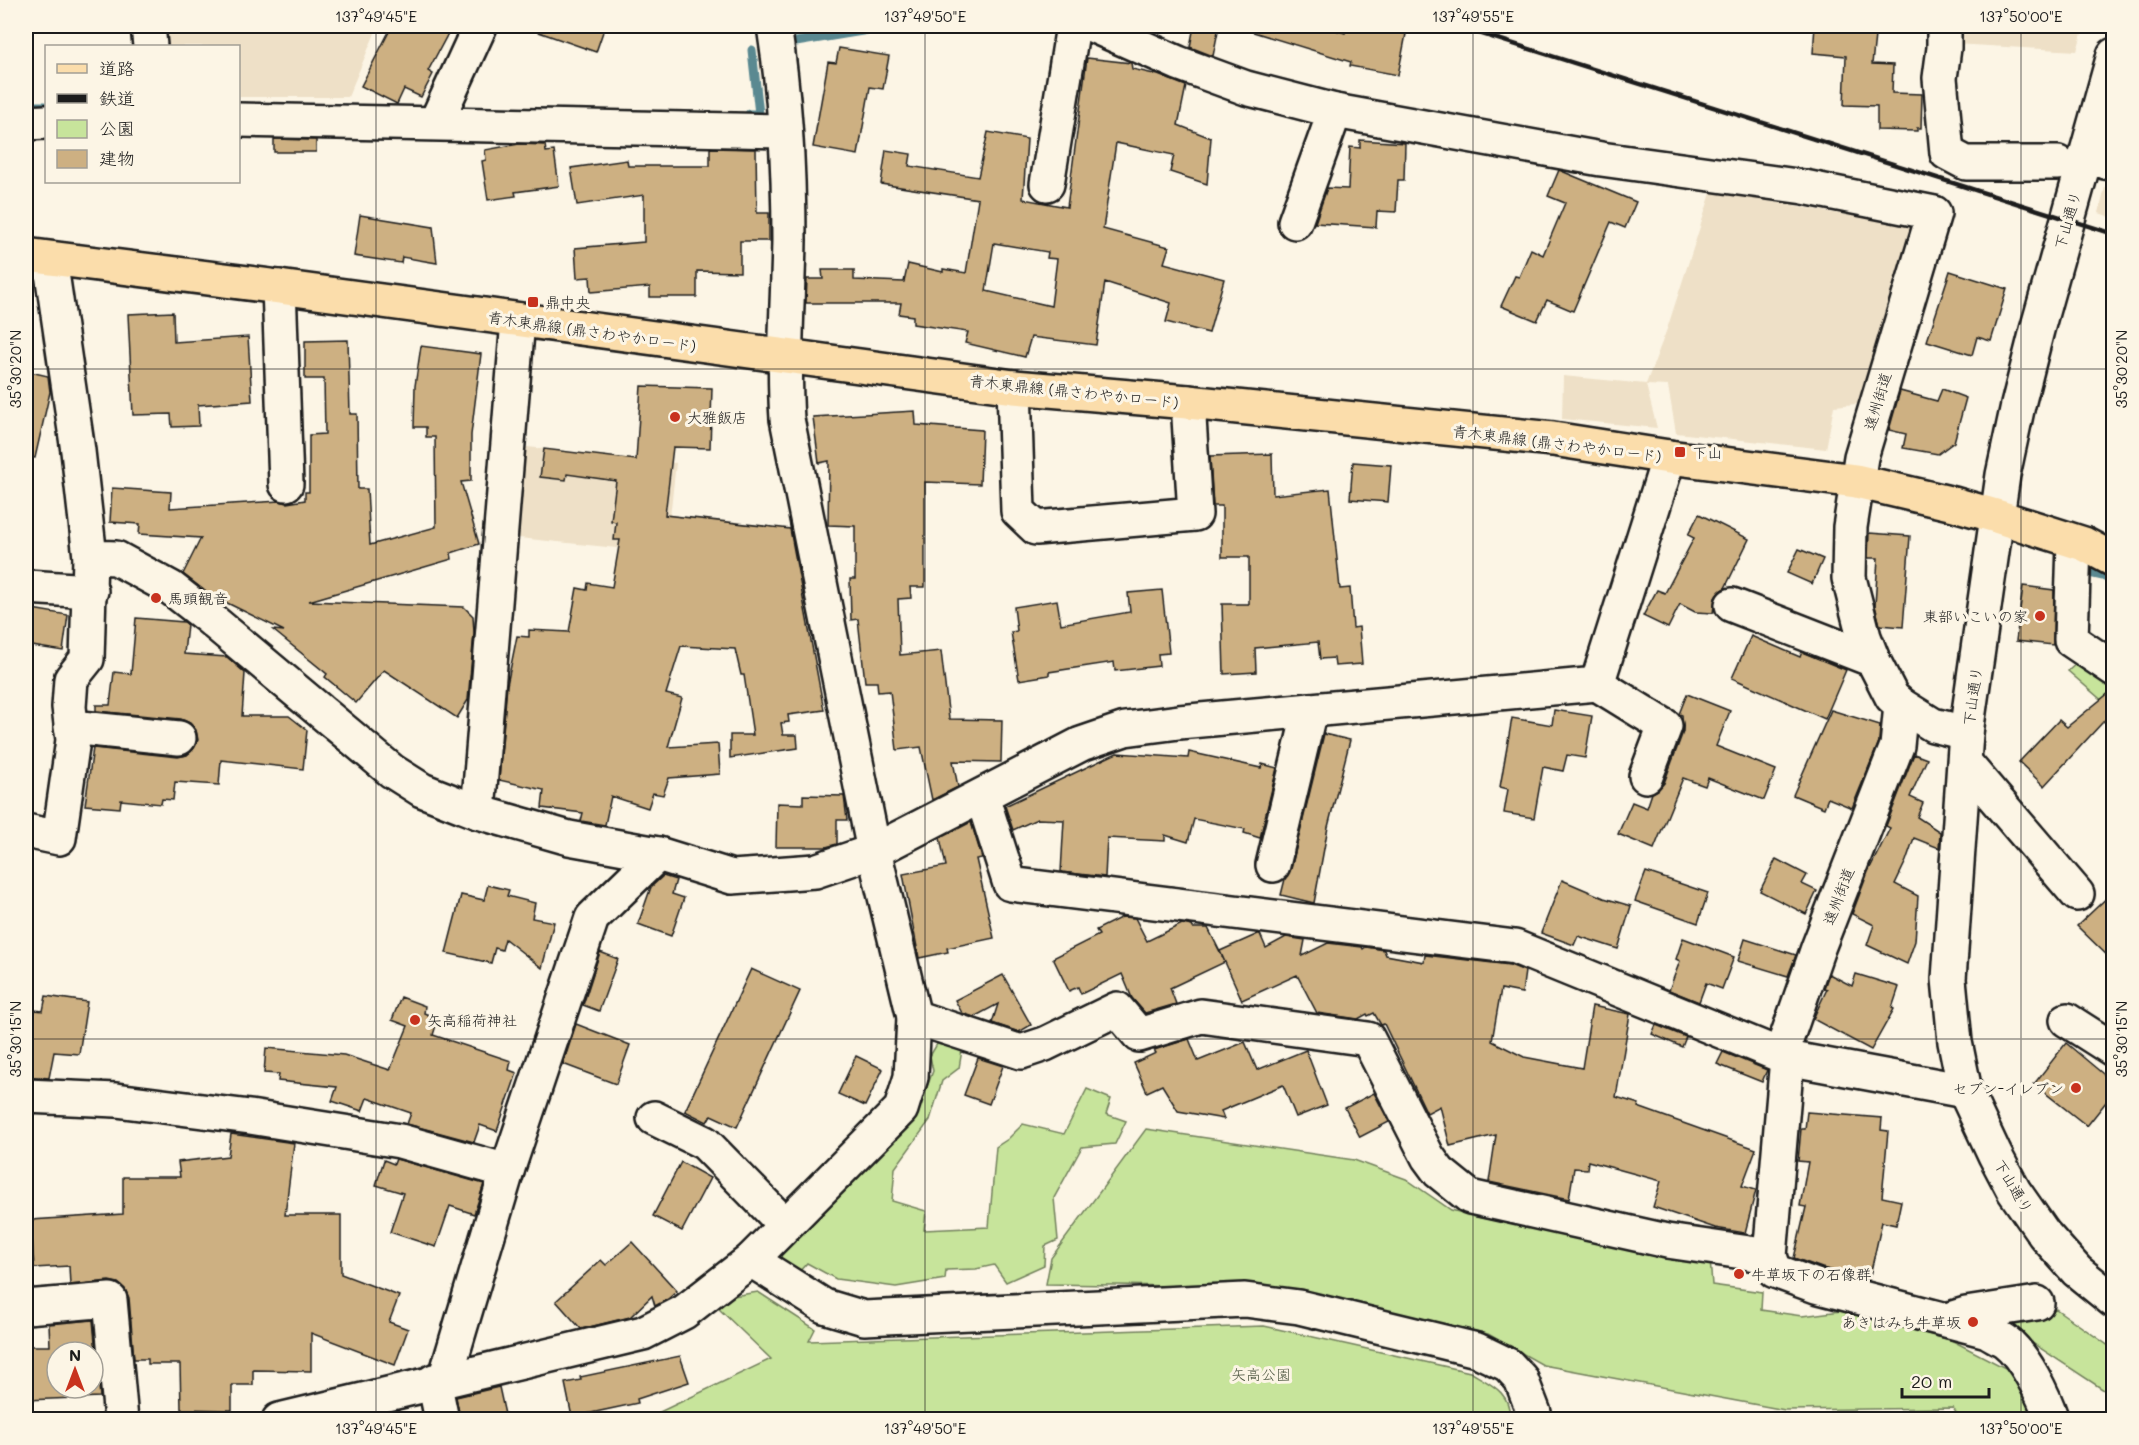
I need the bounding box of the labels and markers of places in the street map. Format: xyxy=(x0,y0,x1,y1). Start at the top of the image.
place label: 鼎中央 xyxy=(545,292,590,312)
marker: 鼎中央 xyxy=(526,295,540,309)
place label: 大雅飯店 xyxy=(687,407,747,427)
marker: 大雅飯店 xyxy=(668,410,682,424)
place label: 下山 xyxy=(1692,442,1722,462)
marker: 下山 xyxy=(1673,445,1687,459)
place label: 馬頭観音 xyxy=(168,588,228,608)
marker: 馬頭観音 xyxy=(149,591,163,605)
place label: 東部いこいの家 xyxy=(1923,606,2028,626)
marker: 東部いこいの家 xyxy=(2033,609,2047,623)
place label: 矢高稲荷神社 xyxy=(427,1010,517,1030)
marker: 矢高稲荷神社 xyxy=(408,1013,422,1027)
place label: セブン-イレブン xyxy=(1953,1078,2064,1098)
marker: セブン-イレブン xyxy=(2069,1081,2083,1095)
place label: 牛草坂下の石像群 xyxy=(1751,1264,1871,1284)
marker: 牛草坂下の石像群 xyxy=(1732,1267,1746,1281)
place label: あきはみち牛草坂 xyxy=(1842,1312,1961,1332)
marker: あきはみち牛草坂 xyxy=(1966,1315,1980,1329)

